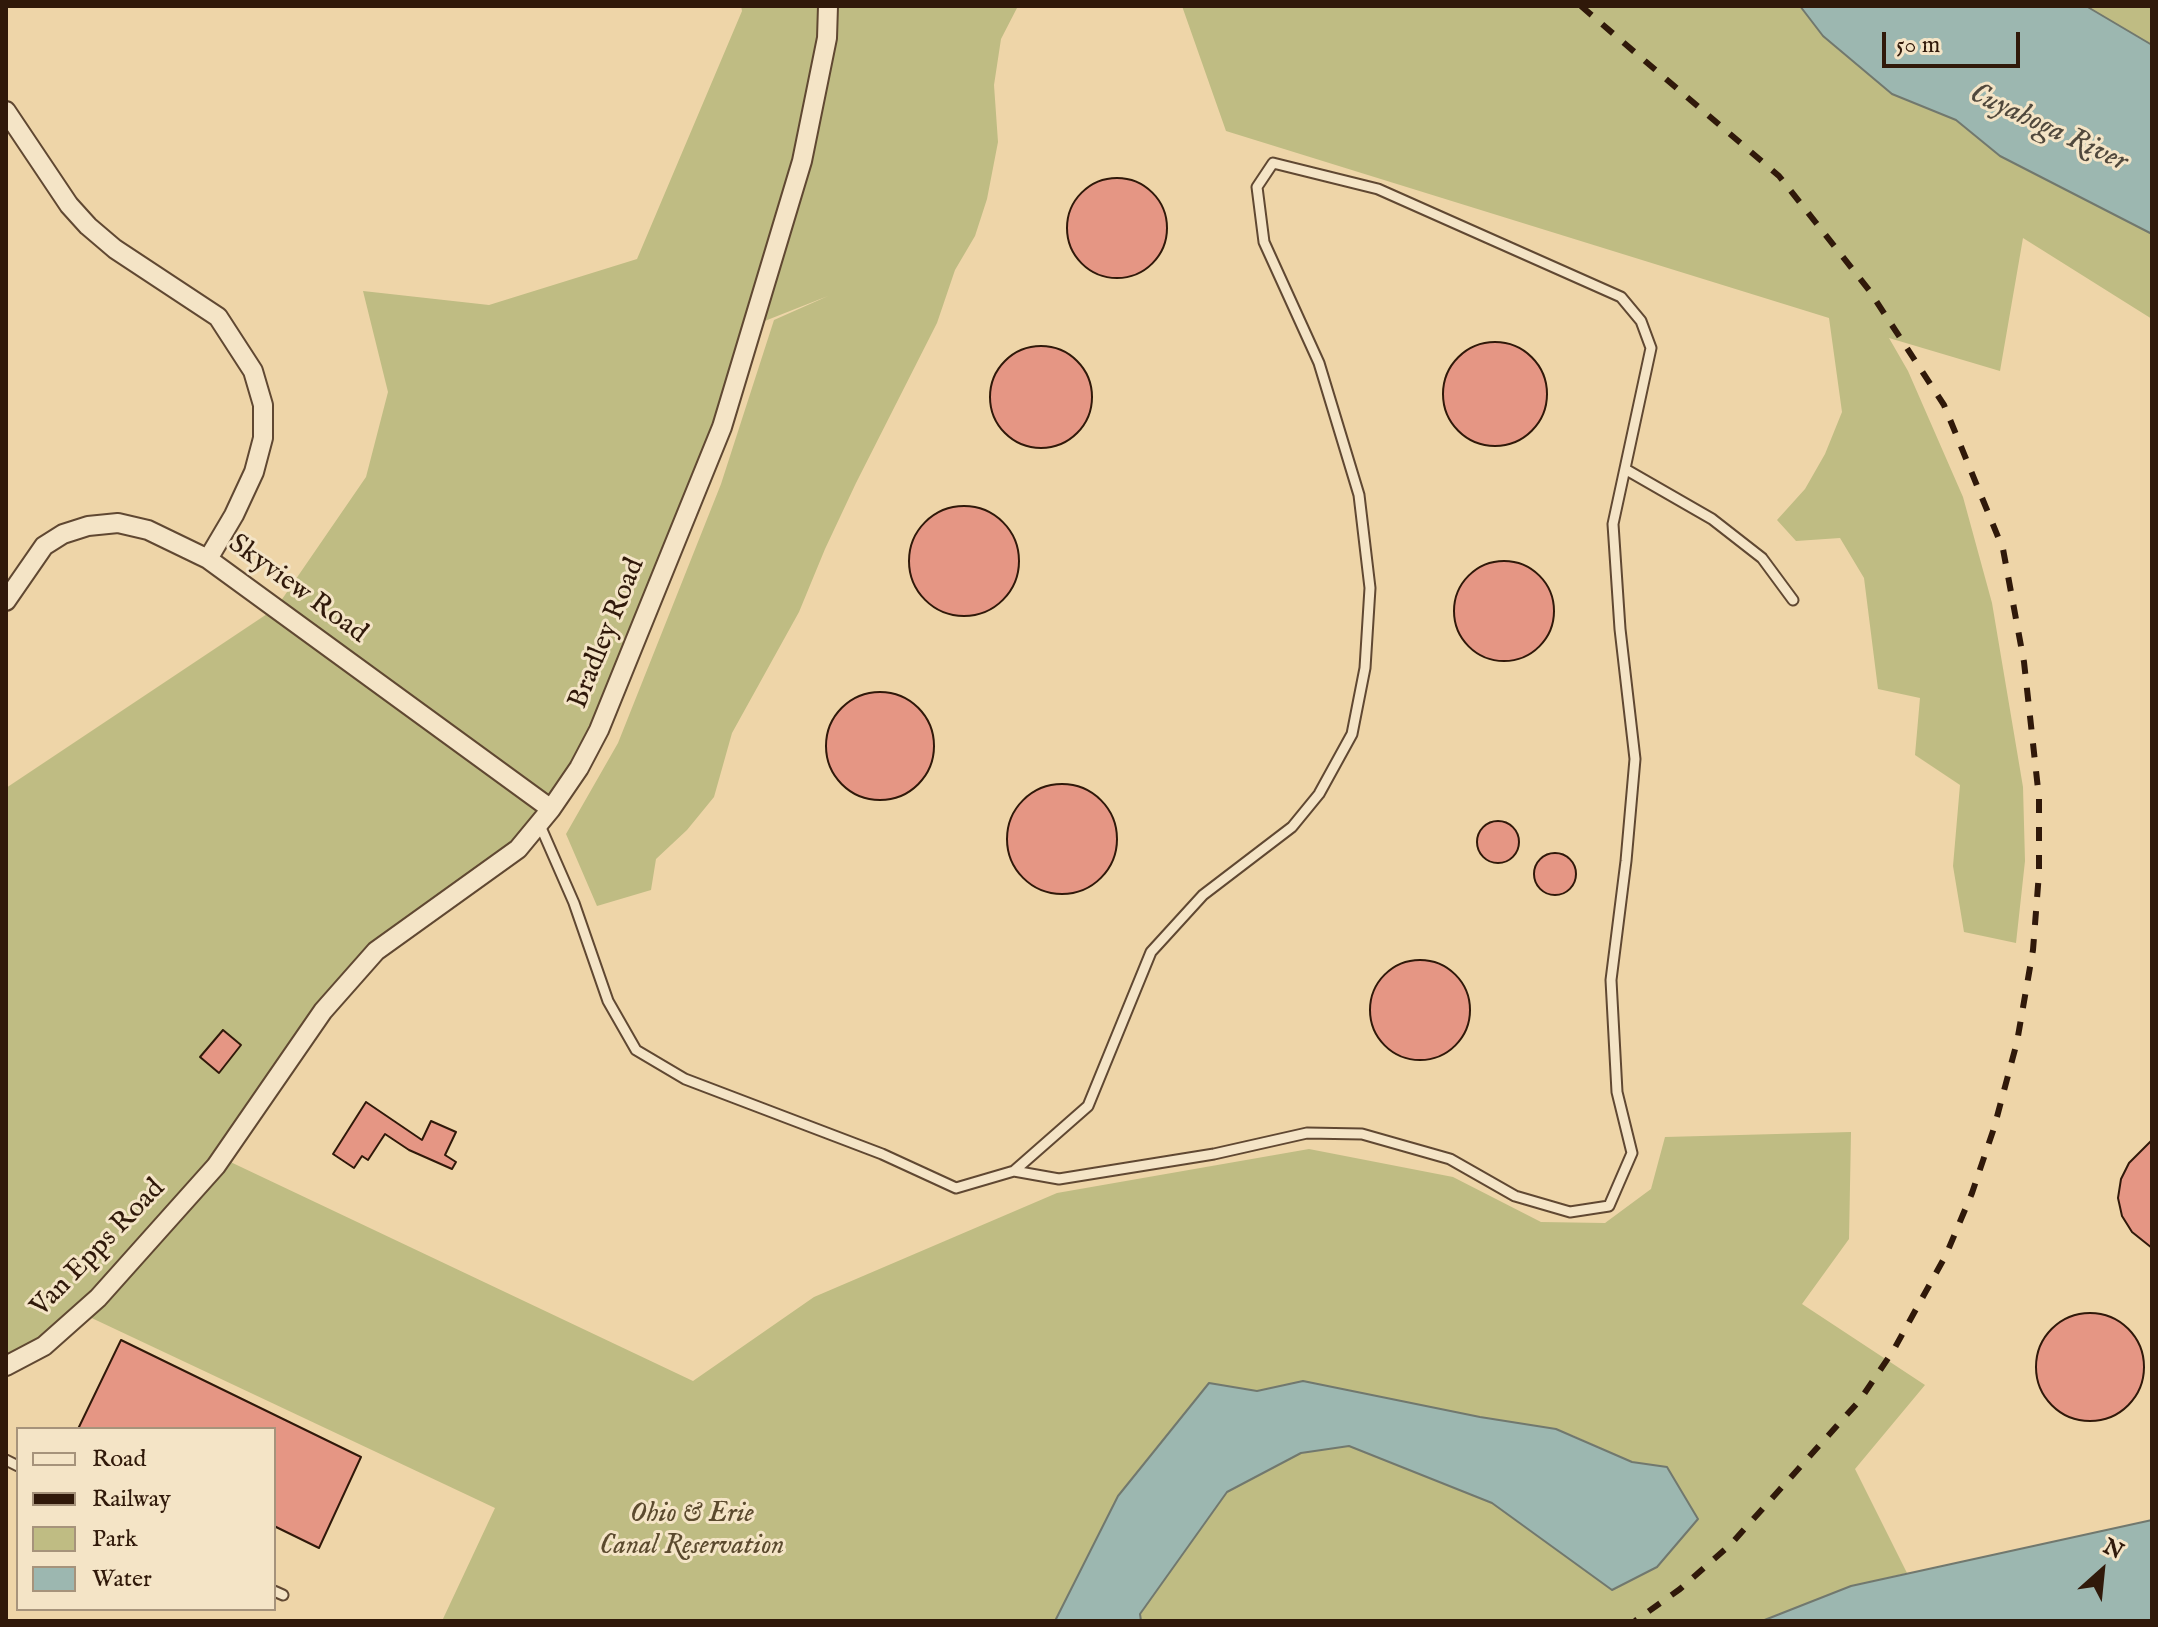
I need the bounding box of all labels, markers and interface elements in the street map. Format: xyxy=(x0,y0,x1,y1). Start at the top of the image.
scale bar xyxy=(1886,16,2024,66)
text: 50 m xyxy=(1896,30,1940,61)
water label: Cuyahoga River xyxy=(1963,77,2133,181)
street label: Skyview Road xyxy=(221,528,373,652)
street label: Bradley Road xyxy=(563,554,653,714)
street label: Van Epps Road xyxy=(25,1173,173,1325)
legend xyxy=(16,1427,276,1611)
text: Road xyxy=(92,1444,146,1475)
text: Railway xyxy=(92,1484,171,1515)
park label: Ohio & Erie Canal Reservation xyxy=(600,1498,784,1564)
text: Park xyxy=(92,1524,138,1555)
north arrow xyxy=(2062,1531,2142,1611)
text: N xyxy=(2098,1533,2128,1566)
text: Water xyxy=(92,1564,152,1595)

